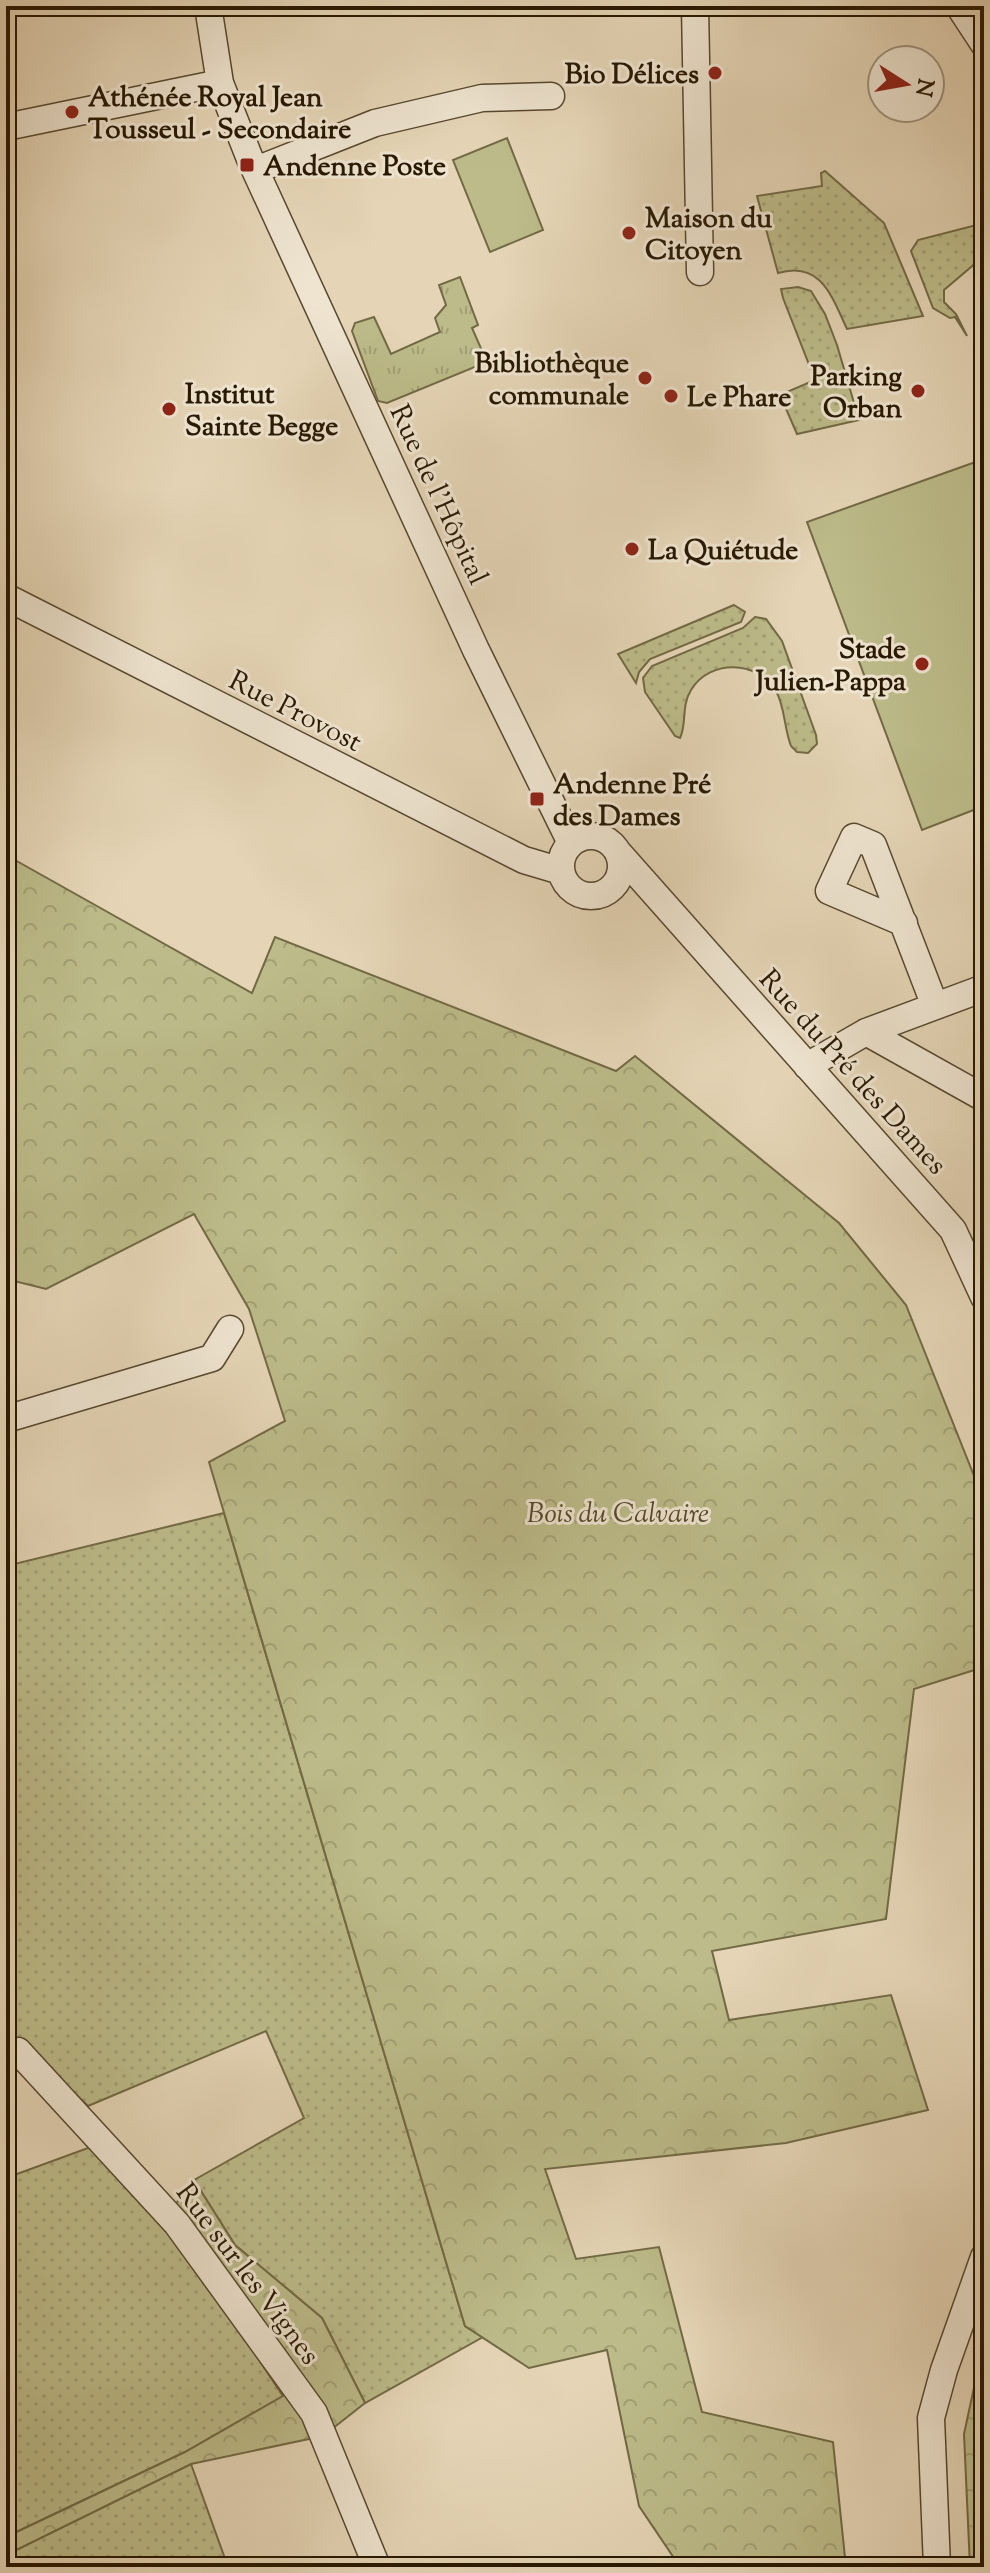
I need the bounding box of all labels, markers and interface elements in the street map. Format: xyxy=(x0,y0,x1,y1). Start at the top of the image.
north arrow xyxy=(866,44,946,124)
place label: Bio Délices xyxy=(565,56,699,96)
marker: Bio Délices xyxy=(706,64,724,82)
text: N xyxy=(905,76,940,99)
place label: Athénée Royal Jean Tousseul - Secondaire xyxy=(88,79,351,151)
marker: Athénée Royal Jean Tousseul - Secondaire xyxy=(63,103,81,121)
place label: Andenne Poste xyxy=(263,148,446,188)
marker: Andenne Poste xyxy=(238,156,256,174)
place label: Maison du Citoyen xyxy=(645,200,773,272)
marker: Maison du Citoyen xyxy=(620,224,638,242)
place label: Bibliothèque communale xyxy=(474,345,629,417)
place label: Parking Orban xyxy=(811,358,902,430)
marker: Bibliothèque communale xyxy=(636,369,654,387)
place label: Institut Sainte Begge xyxy=(185,376,338,448)
place label: Le Phare xyxy=(687,379,791,419)
marker: Parking Orban xyxy=(909,382,927,400)
marker: Le Phare xyxy=(662,387,680,405)
street label: Rue de l'Hôpital xyxy=(378,399,497,592)
marker: Institut Sainte Begge xyxy=(160,400,178,418)
place label: La Quiétude xyxy=(648,532,798,572)
marker: La Quiétude xyxy=(623,540,641,558)
place label: Stade Julien-Pappa xyxy=(754,631,906,703)
marker: Stade Julien-Pappa xyxy=(913,655,931,673)
street label: Rue Provost xyxy=(221,662,368,763)
place label: Andenne Pré des Dames xyxy=(553,766,711,838)
marker: Andenne Pré des Dames xyxy=(528,790,546,808)
street label: Rue du Pré des Dames xyxy=(748,961,955,1185)
park label: Bois du Calvaire xyxy=(527,1495,709,1535)
street label: Rue sur les Vignes xyxy=(165,2176,328,2374)

